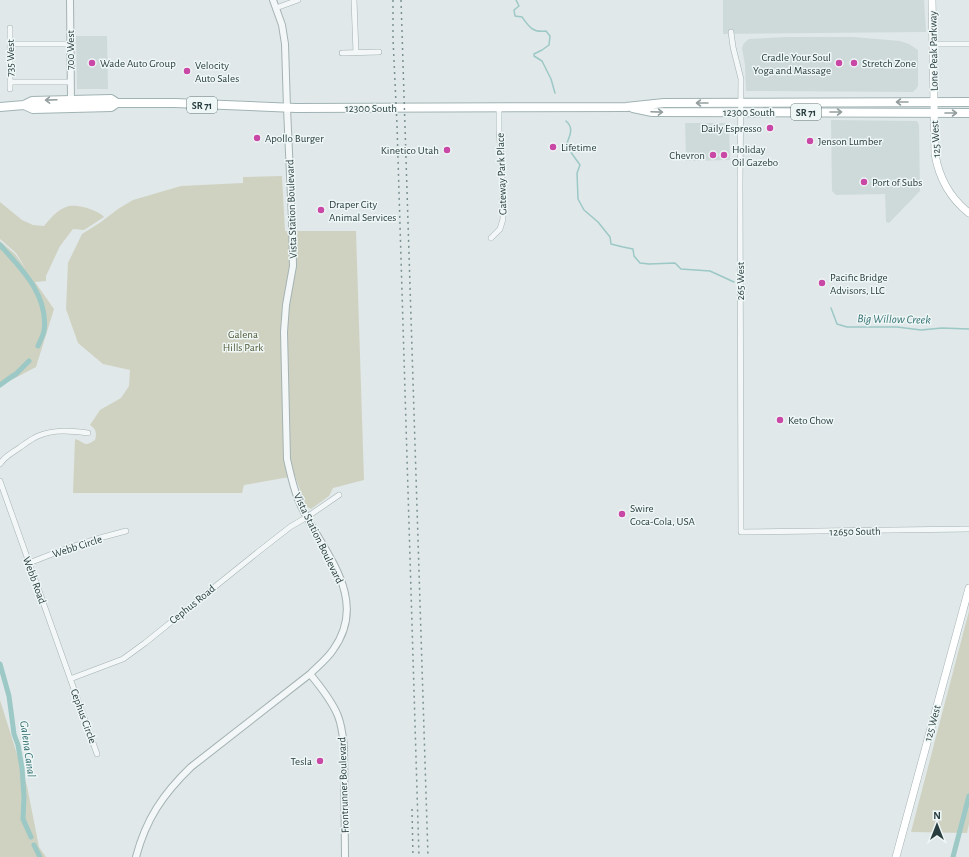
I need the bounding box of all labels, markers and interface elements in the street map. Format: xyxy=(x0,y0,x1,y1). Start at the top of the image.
street label: Lone Peak Parkway xyxy=(927,10,940,91)
street label: 700 West xyxy=(65,30,76,70)
street label: 735 West xyxy=(5,39,16,77)
place label: Cradle Your Soul Yoga and Massage xyxy=(753,52,831,76)
marker: Wade Auto Group xyxy=(87,58,97,68)
place label: Wade Auto Group xyxy=(100,58,176,69)
marker: Cradle Your Soul Yoga and Massage xyxy=(834,58,844,68)
marker: Stretch Zone xyxy=(849,58,859,68)
place label: Stretch Zone xyxy=(862,58,916,69)
place label: Velocity Auto Sales xyxy=(195,60,239,84)
marker: Velocity Auto Sales xyxy=(182,66,192,76)
one-way arrow xyxy=(45,97,58,104)
road number: SR 71 xyxy=(187,97,217,113)
one-way arrow xyxy=(896,98,909,106)
one-way arrow xyxy=(696,99,709,107)
street label: 12300 South xyxy=(345,103,397,114)
road number: SR 71 xyxy=(791,104,821,120)
street label: 12300 South xyxy=(723,107,775,118)
one-way arrow xyxy=(650,108,663,116)
one-way arrow xyxy=(829,108,842,116)
one-way arrow xyxy=(944,109,957,117)
street label: 125 West xyxy=(929,120,942,158)
place label: Daily Espresso xyxy=(701,123,762,134)
marker: Daily Espresso xyxy=(765,123,775,133)
marker: Apollo Burger xyxy=(252,133,262,143)
place label: Apollo Burger xyxy=(265,133,324,144)
street label: Gateway Park Place xyxy=(495,133,508,215)
marker: Jenson Lumber xyxy=(805,136,815,146)
place label: Jenson Lumber xyxy=(818,136,882,147)
marker: Lifetime xyxy=(548,142,558,152)
place label: Lifetime xyxy=(561,142,597,153)
place label: Holiday Oil Gazebo xyxy=(732,144,778,168)
place label: Kinetico Utah xyxy=(381,145,439,156)
marker: Kinetico Utah xyxy=(442,145,452,155)
place label: Chevron xyxy=(669,150,705,161)
marker: Chevron xyxy=(708,150,718,160)
marker: Holiday Oil Gazebo xyxy=(719,150,729,160)
street label: Vista Station Boulevard xyxy=(284,159,299,259)
marker: Port of Subs xyxy=(859,177,869,187)
place label: Port of Subs xyxy=(872,177,922,188)
place label: Draper City Animal Services xyxy=(329,199,396,223)
marker: Draper City Animal Services xyxy=(316,205,326,215)
street label: 265 West xyxy=(735,261,746,300)
place label: Pacific Bridge Advisors, LLC xyxy=(830,272,888,296)
marker: Pacific Bridge Advisors, LLC xyxy=(817,278,827,288)
water label: Big Willow Creek xyxy=(857,312,931,326)
park label: Galena Hills Park xyxy=(223,329,263,353)
marker: Keto Chow xyxy=(775,415,785,425)
place label: Keto Chow xyxy=(788,415,834,426)
street label: Vista Station Boulevard xyxy=(292,491,345,586)
place label: Swire Coca-Cola, USA xyxy=(630,503,696,527)
marker: Swire Coca-Cola, USA xyxy=(617,509,627,519)
street label: 12650 South xyxy=(829,526,881,537)
street label: Webb Circle xyxy=(51,533,103,560)
street label: Webb Road xyxy=(21,555,48,606)
street label: Cephus Road xyxy=(167,583,217,626)
street label: Cephus Circle xyxy=(69,687,99,745)
street label: 125 West xyxy=(922,703,943,743)
water label: Galena Canal xyxy=(18,720,38,778)
street label: Frontrunner Boulevard xyxy=(336,736,351,833)
place label: Tesla xyxy=(290,756,312,767)
marker: Tesla xyxy=(315,756,325,766)
north arrow xyxy=(917,805,957,845)
text: N xyxy=(933,810,941,821)

